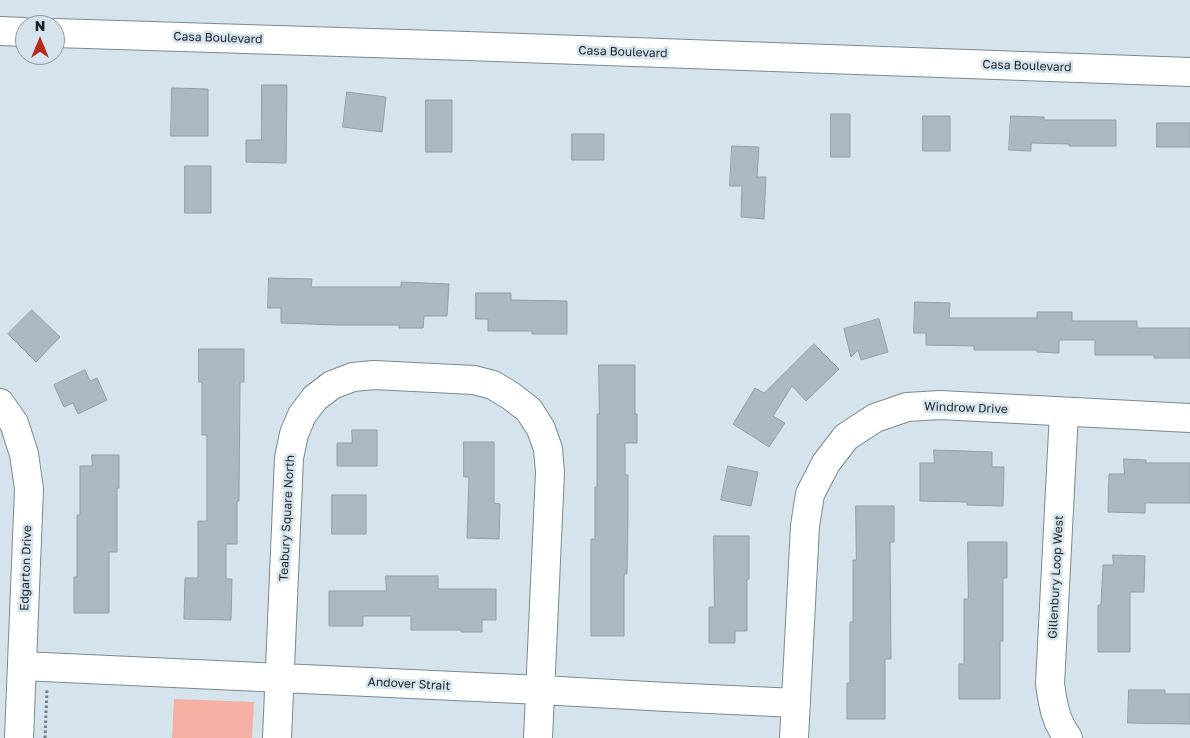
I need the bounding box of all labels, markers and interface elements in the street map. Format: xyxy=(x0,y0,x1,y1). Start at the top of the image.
north arrow xyxy=(15,15,65,65)
text: N xyxy=(35,17,45,34)
street label: Casa Boulevard xyxy=(173,29,263,47)
street label: Casa Boulevard xyxy=(578,43,668,61)
street label: Casa Boulevard xyxy=(982,57,1072,75)
street label: Windrow Drive xyxy=(924,399,1008,417)
street label: Teabury Square North xyxy=(276,454,298,582)
street label: Gillenbury Loop West xyxy=(1046,515,1066,639)
street label: Edgarton Drive xyxy=(17,525,35,611)
street label: Andover Strait xyxy=(367,675,451,693)

